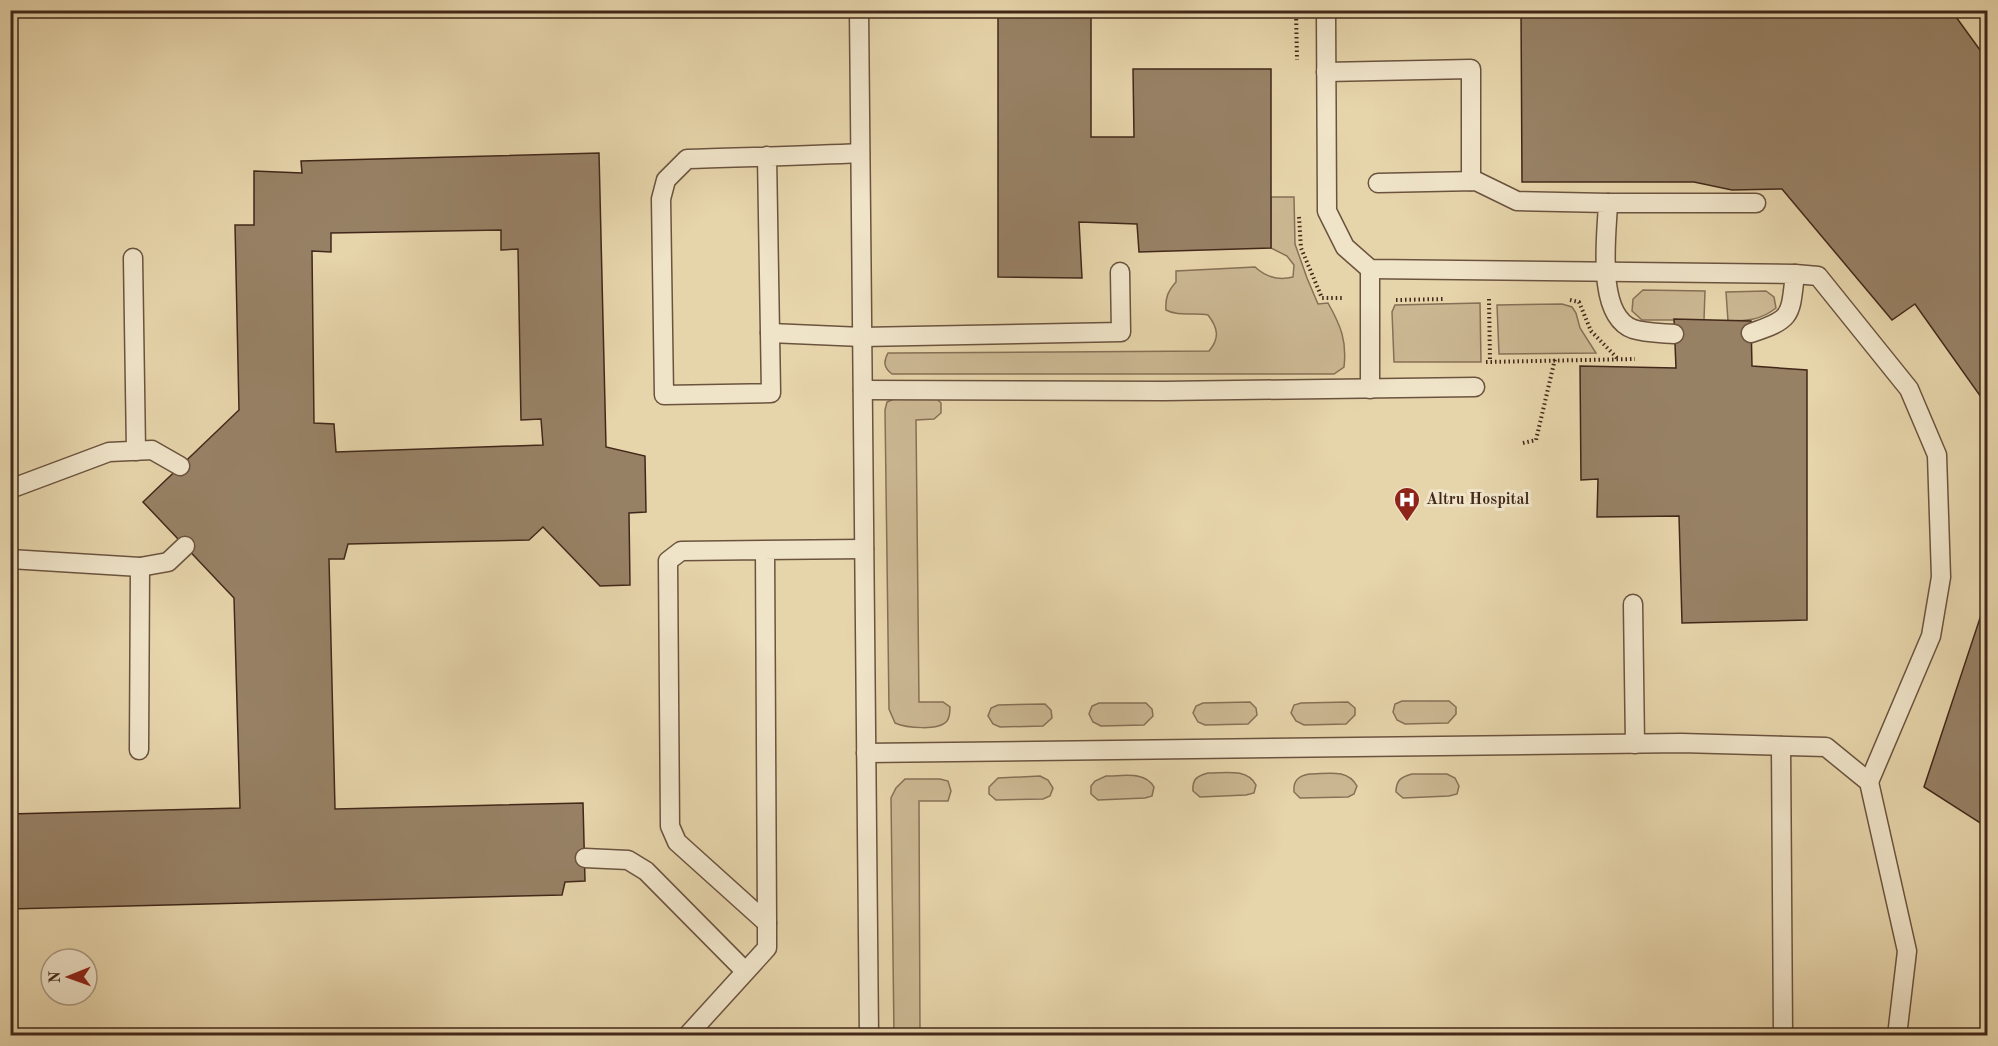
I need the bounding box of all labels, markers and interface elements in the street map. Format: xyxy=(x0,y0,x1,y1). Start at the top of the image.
hospital icon: Altru Hospital xyxy=(1392,485,1422,523)
place label: Altru Hospital xyxy=(1426,492,1530,508)
north arrow xyxy=(39,947,99,1007)
text: N xyxy=(48,970,64,983)

